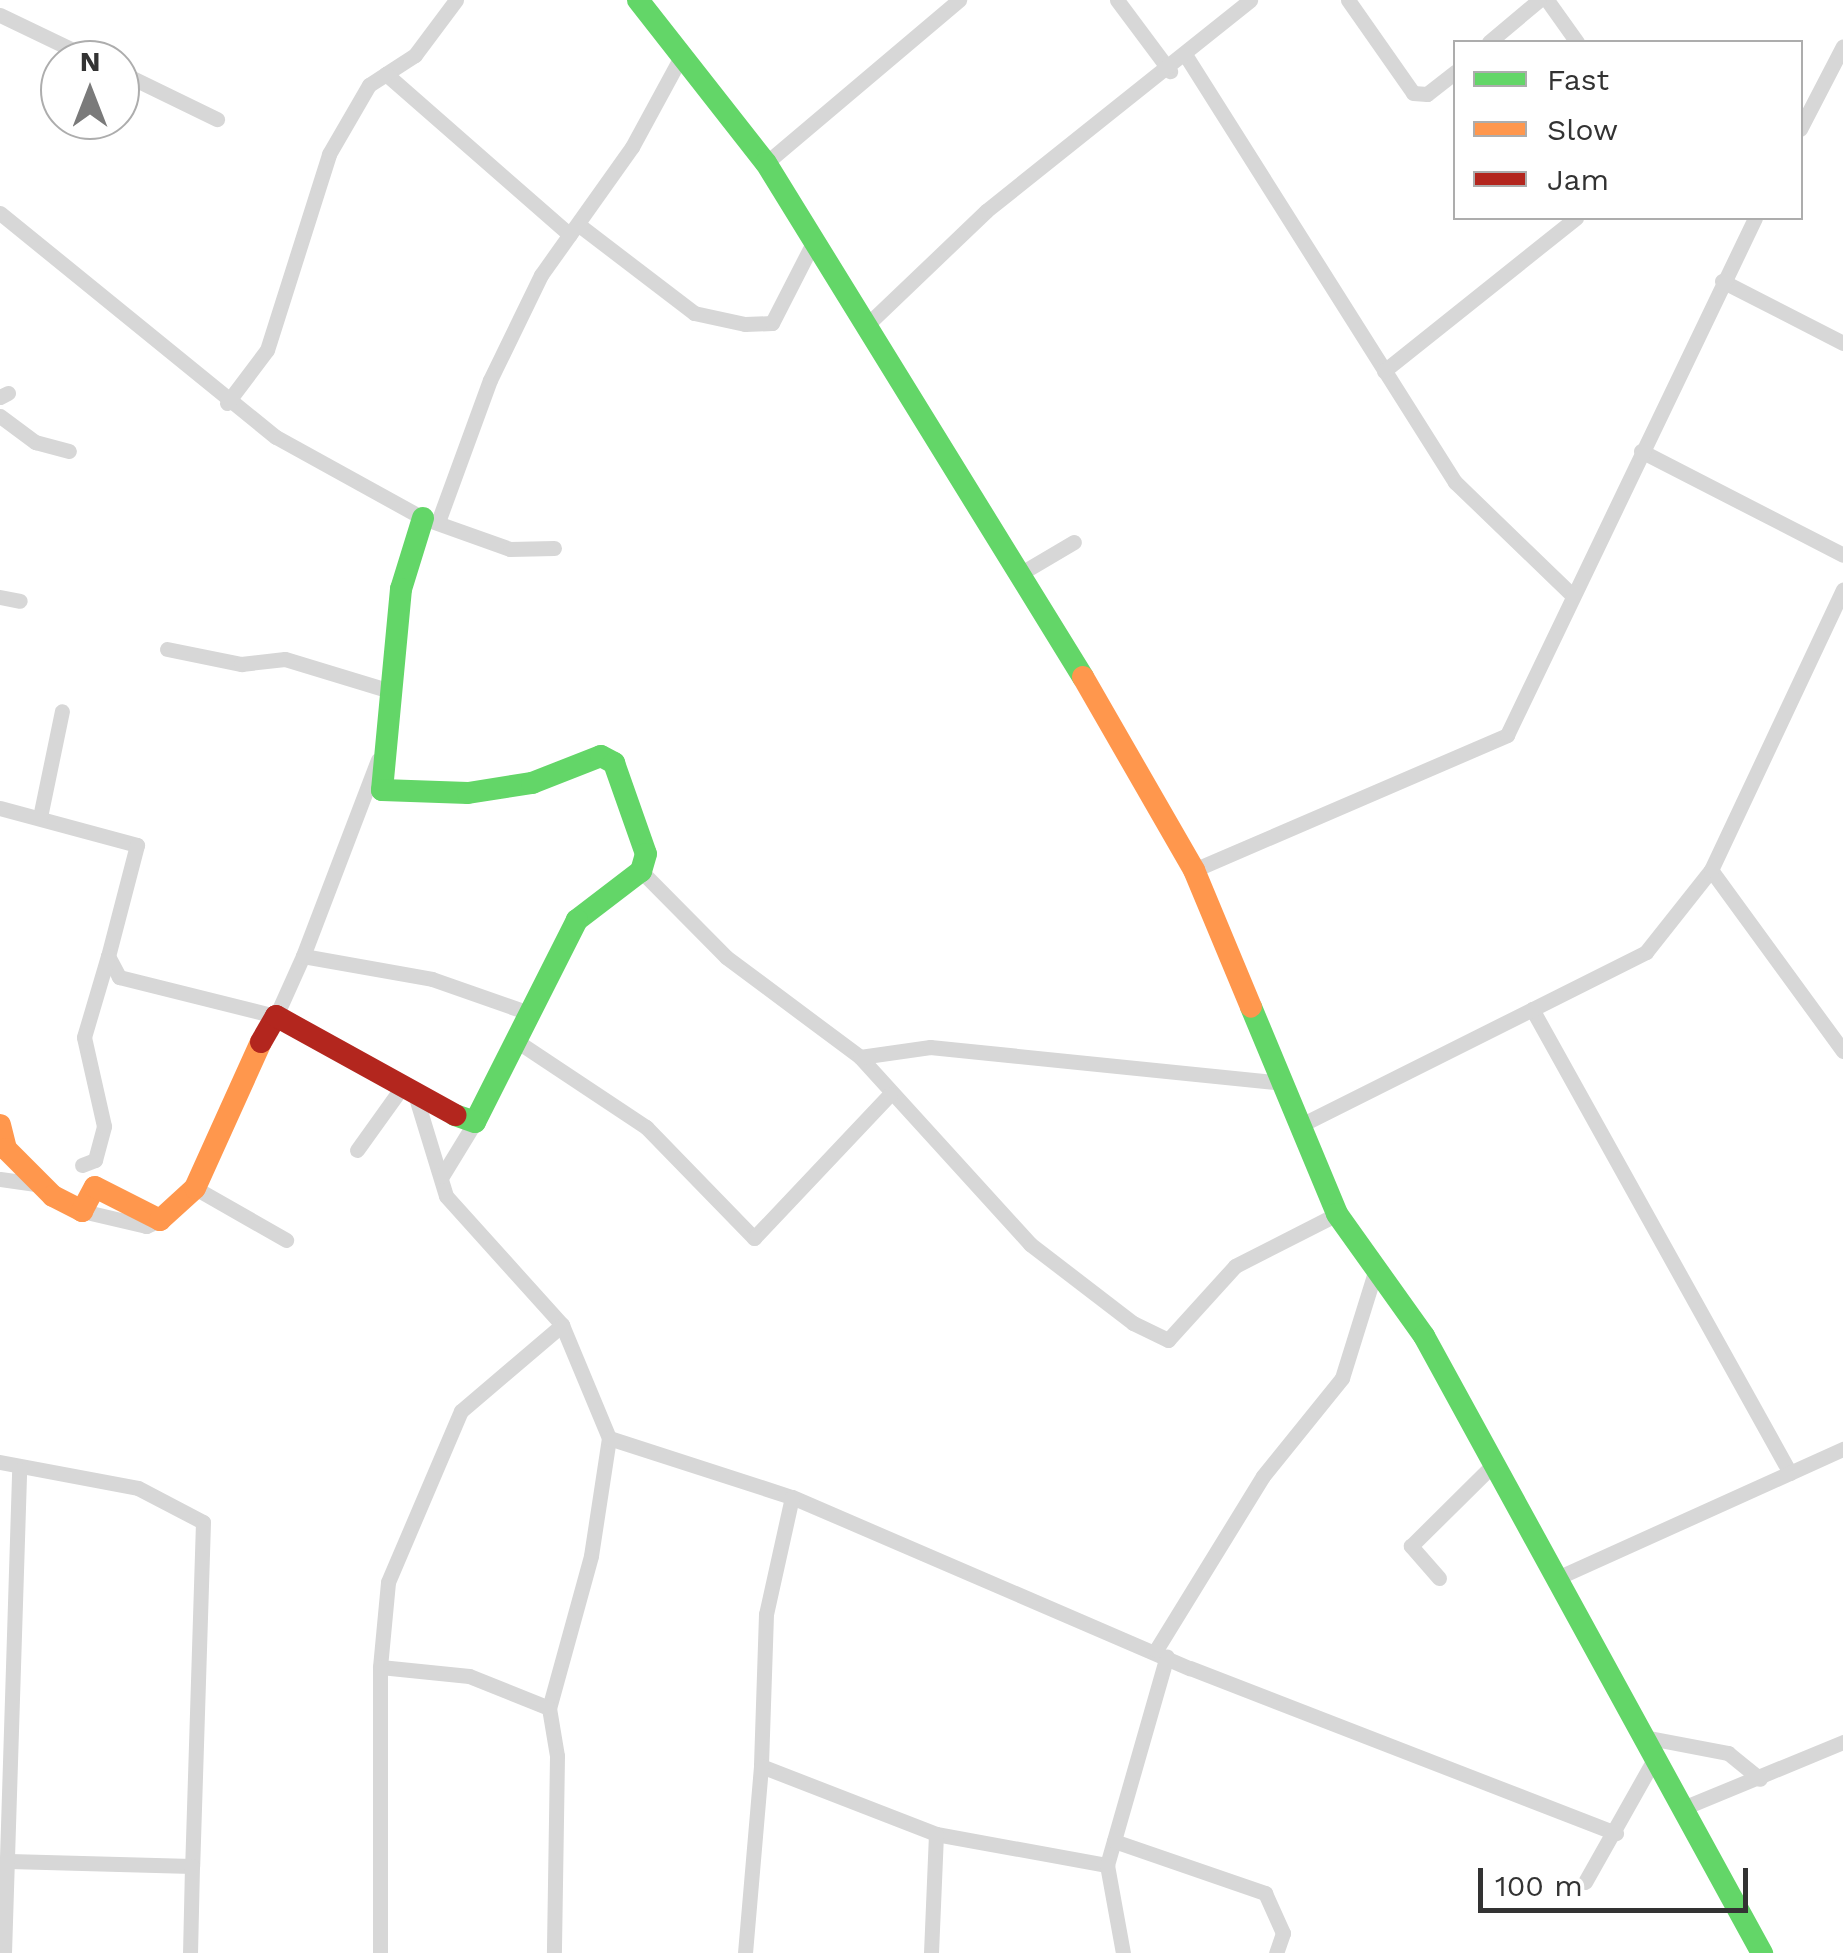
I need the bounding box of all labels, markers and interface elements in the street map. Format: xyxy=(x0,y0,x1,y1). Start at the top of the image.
north arrow xyxy=(40,40,140,140)
legend xyxy=(1453,40,1803,220)
text: N xyxy=(80,45,100,78)
text: Fast xyxy=(1547,62,1609,97)
text: Slow xyxy=(1547,112,1618,147)
text: Jam xyxy=(1547,162,1609,197)
scale bar xyxy=(1483,1848,1753,1910)
text: 100 m xyxy=(1495,1868,1583,1903)

